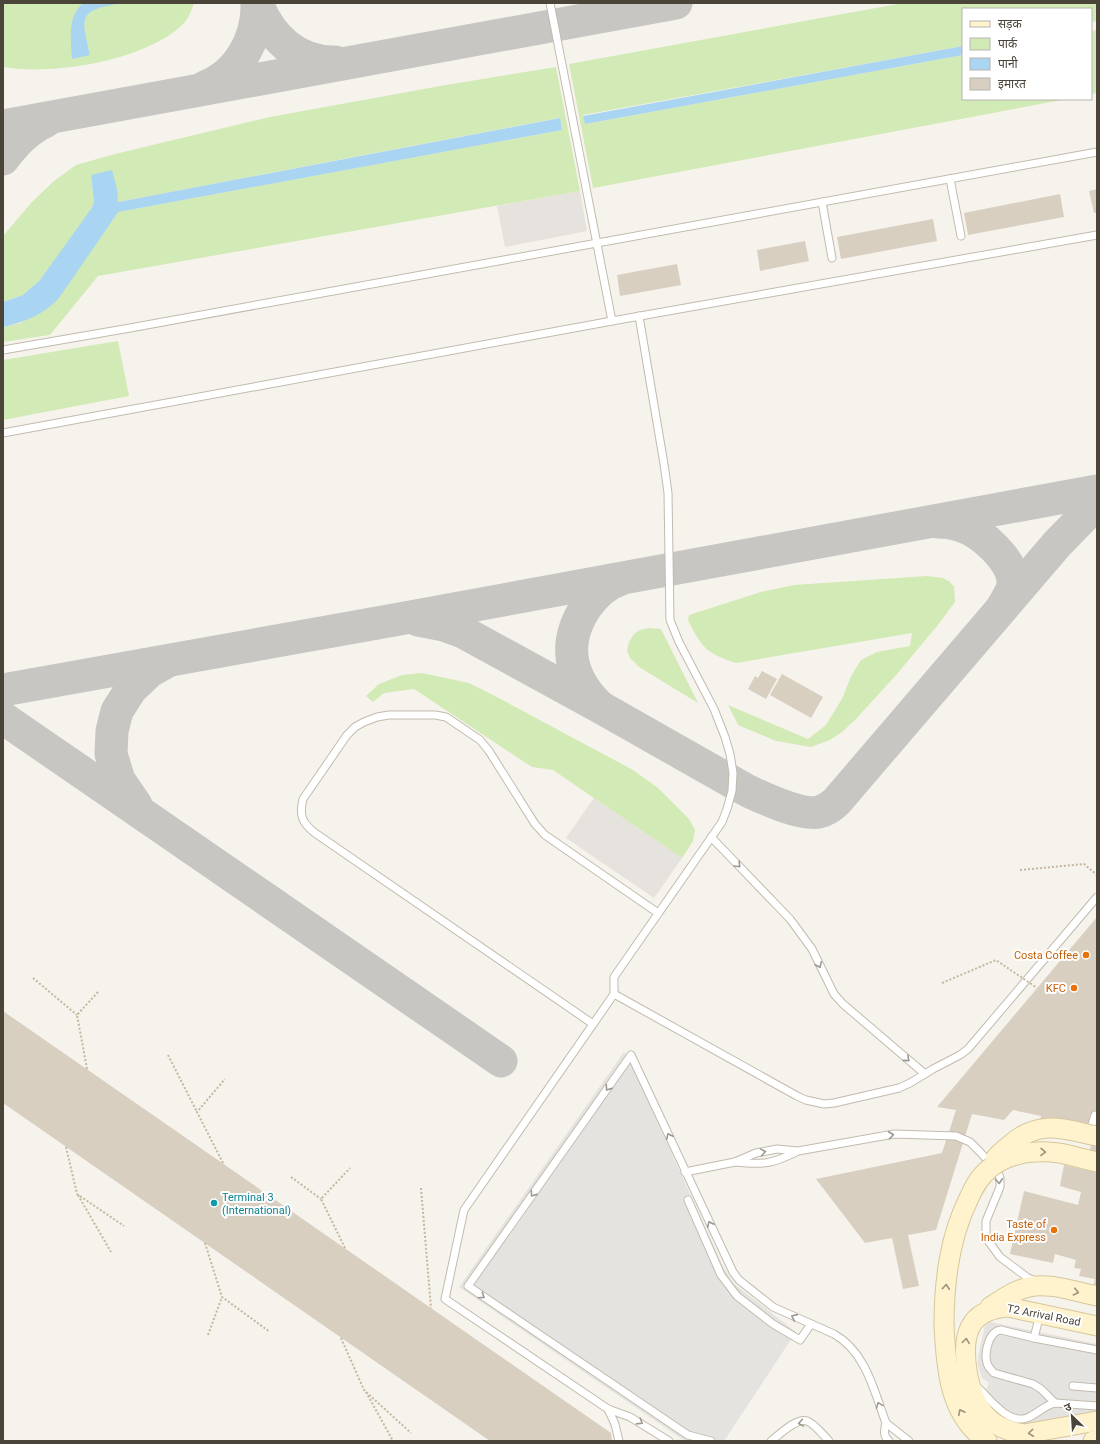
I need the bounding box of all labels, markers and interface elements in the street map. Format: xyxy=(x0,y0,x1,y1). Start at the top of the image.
legend xyxy=(962,8,1092,100)
text: सड़क xyxy=(998,17,1023,31)
text: पार्क xyxy=(998,37,1018,51)
text: पानी xyxy=(998,56,1019,71)
text: इमारत xyxy=(998,77,1027,91)
one-way arrow xyxy=(733,860,741,868)
place label: Costa Coffee xyxy=(1014,949,1078,962)
marker: Costa Coffee xyxy=(1081,950,1091,960)
one-way arrow xyxy=(814,961,822,969)
place label: KFC xyxy=(1046,982,1066,995)
marker: KFC xyxy=(1069,983,1079,993)
one-way arrow xyxy=(902,1055,910,1062)
one-way arrow xyxy=(606,1083,613,1090)
one-way arrow xyxy=(888,1131,894,1140)
one-way arrow xyxy=(666,1133,674,1141)
one-way arrow xyxy=(760,1148,766,1156)
one-way arrow xyxy=(1040,1148,1046,1156)
one-way arrow xyxy=(995,1178,1004,1184)
one-way arrow xyxy=(530,1190,538,1197)
place label: Terminal 3 (International) xyxy=(222,1191,291,1217)
marker: Terminal 3 (International) xyxy=(209,1198,219,1208)
place label: Taste of India Express xyxy=(981,1218,1046,1244)
one-way arrow xyxy=(707,1221,715,1228)
marker: Taste of India Express xyxy=(1049,1225,1059,1235)
one-way arrow xyxy=(941,1284,950,1290)
one-way arrow xyxy=(1073,1287,1079,1296)
one-way arrow xyxy=(478,1291,485,1299)
street label: T2 Arrival Road xyxy=(1006,1302,1082,1329)
one-way arrow xyxy=(791,1313,798,1321)
one-way arrow xyxy=(961,1338,970,1344)
north arrow xyxy=(1052,1396,1092,1436)
text: उ xyxy=(1062,1400,1074,1415)
one-way arrow xyxy=(876,1402,884,1409)
one-way arrow xyxy=(958,1409,966,1417)
one-way arrow xyxy=(635,1418,642,1425)
one-way arrow xyxy=(797,1418,804,1426)
one-way arrow xyxy=(1028,1428,1034,1437)

